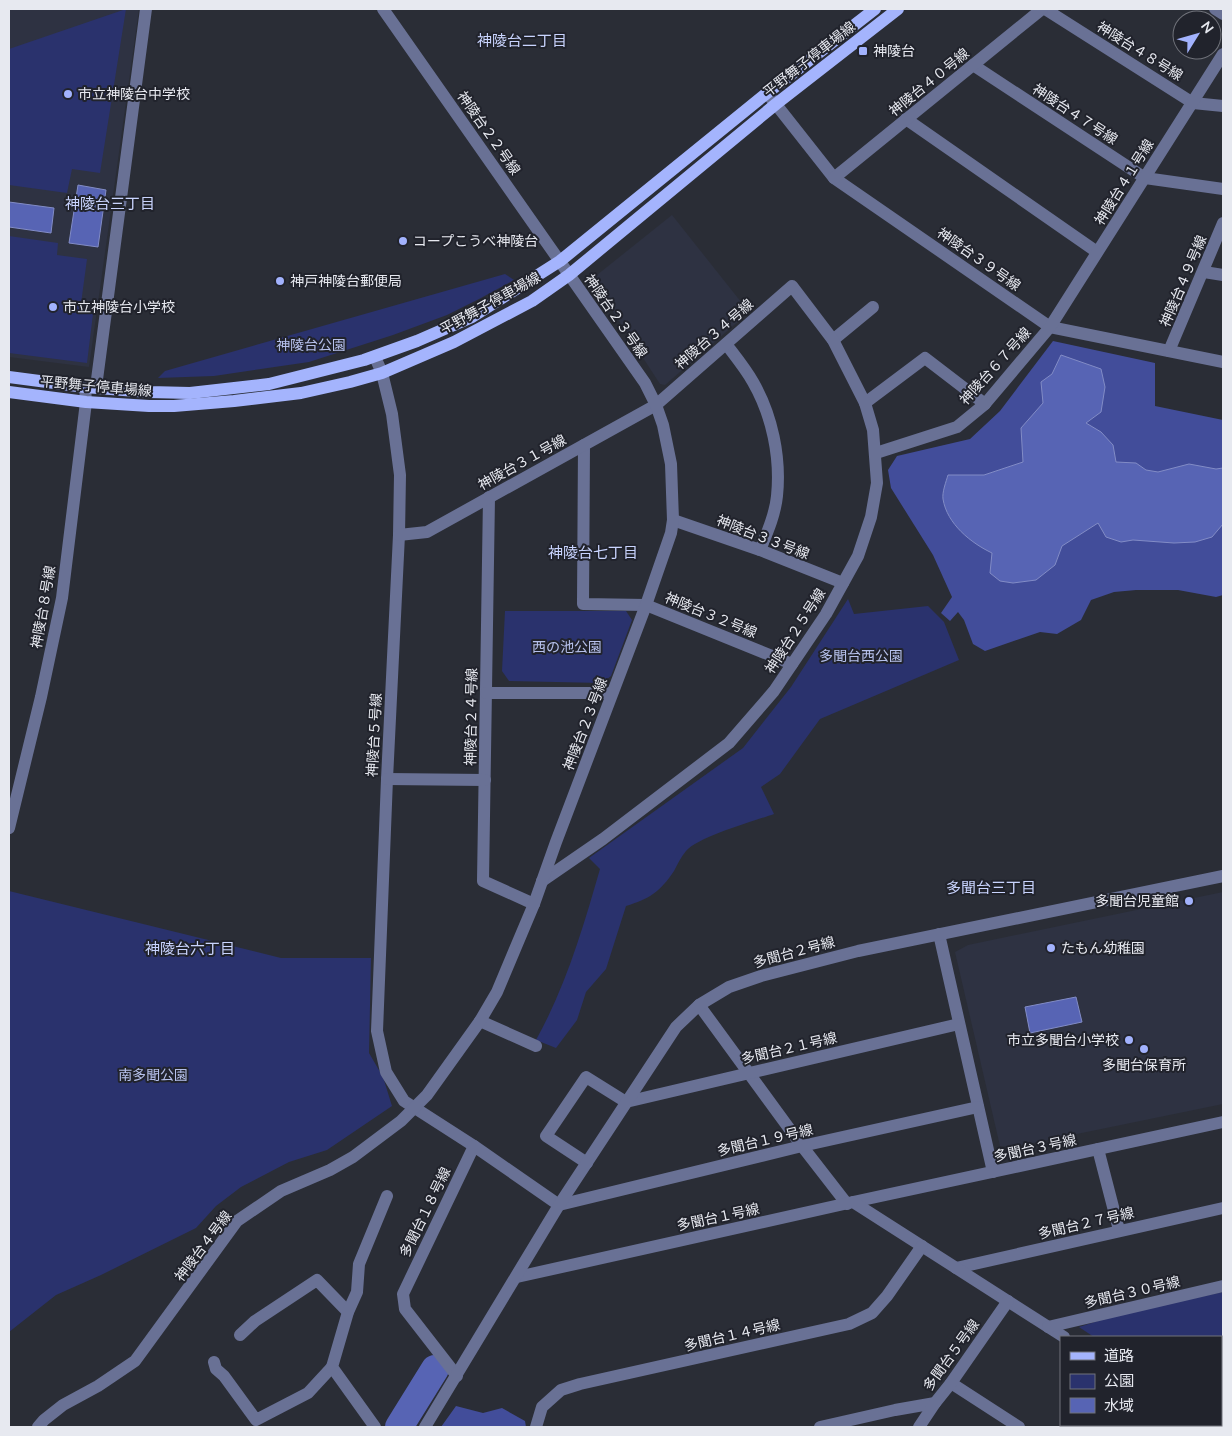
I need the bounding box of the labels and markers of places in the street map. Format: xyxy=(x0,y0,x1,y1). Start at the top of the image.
place label: 神陵台 xyxy=(873,42,915,60)
marker: 神陵台 xyxy=(857,45,869,57)
place label: 市立神陵台中学校 xyxy=(78,85,190,103)
marker: 市立神陵台中学校 xyxy=(62,88,74,100)
place label: コープこうべ神陵台 xyxy=(413,232,538,250)
marker: コープこうべ神陵台 xyxy=(397,235,409,247)
place label: 神戸神陵台郵便局 xyxy=(290,272,402,290)
marker: 神戸神陵台郵便局 xyxy=(274,275,286,287)
place label: 市立神陵台小学校 xyxy=(63,298,175,316)
marker: 市立神陵台小学校 xyxy=(47,301,59,313)
place label: 多聞台児童館 xyxy=(1095,892,1179,910)
marker: 多聞台児童館 xyxy=(1183,895,1195,907)
place label: たもん幼稚園 xyxy=(1061,939,1145,957)
marker: たもん幼稚園 xyxy=(1045,942,1057,954)
place label: 市立多聞台小学校 xyxy=(1007,1031,1119,1049)
marker: 市立多聞台小学校 xyxy=(1123,1034,1135,1046)
marker: 多聞台保育所 xyxy=(1138,1043,1150,1055)
place label: 多聞台保育所 xyxy=(1102,1056,1186,1074)

